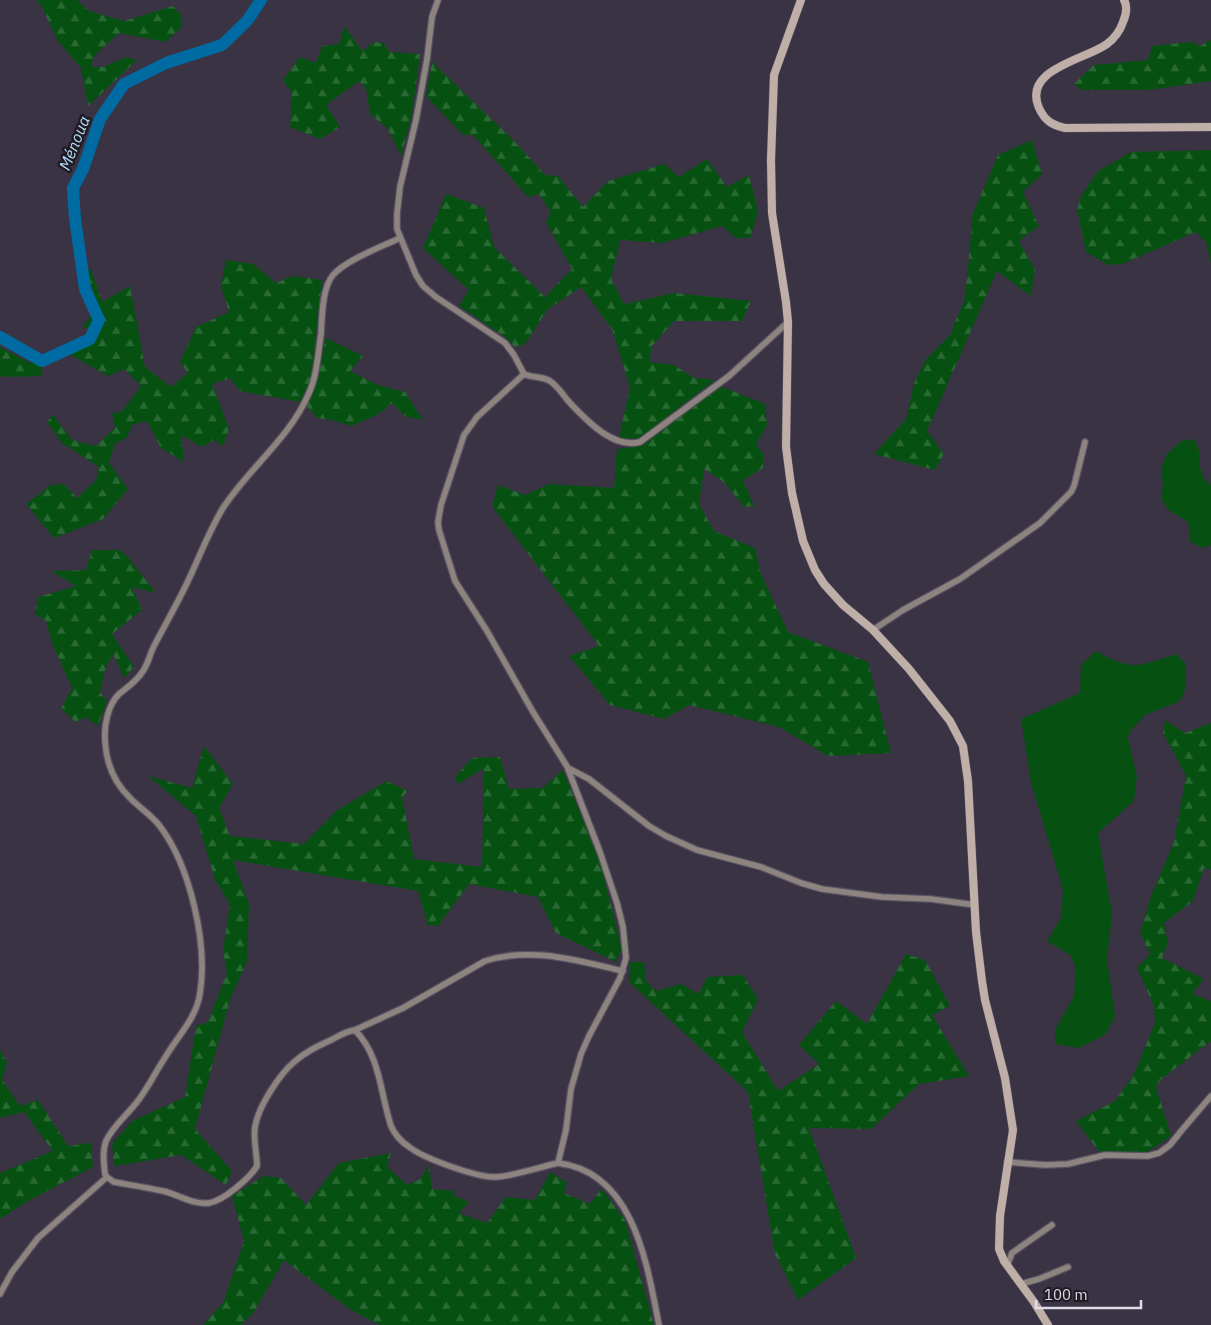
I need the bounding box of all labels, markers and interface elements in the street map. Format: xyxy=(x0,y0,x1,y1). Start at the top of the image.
water label: Ménoua xyxy=(54,113,94,173)
scale bar xyxy=(1036,1278,1141,1310)
text: 100 m xyxy=(1044,1285,1088,1304)

